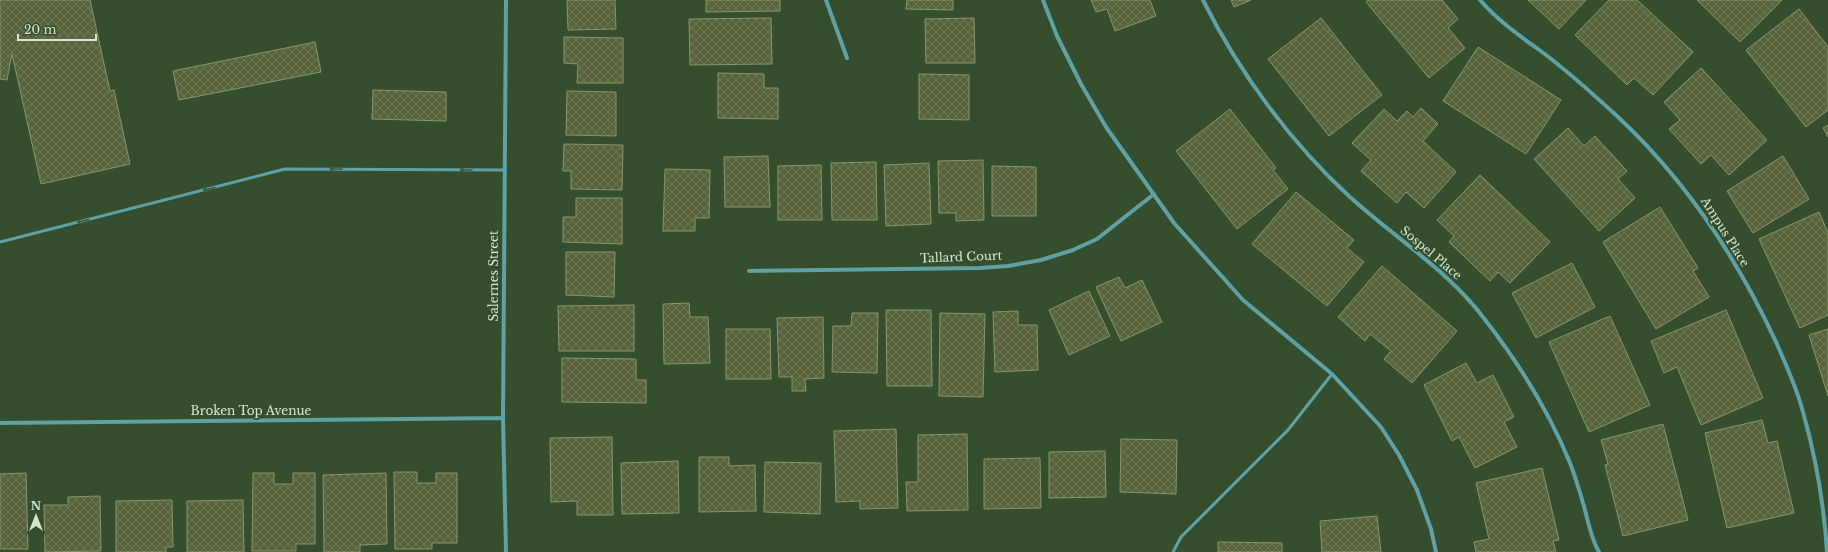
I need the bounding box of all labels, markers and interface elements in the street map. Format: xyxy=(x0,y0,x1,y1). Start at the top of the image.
scale bar xyxy=(18,16,96,42)
text: 20 m xyxy=(24,22,56,37)
one-way arrow xyxy=(330,165,343,173)
one-way arrow xyxy=(460,166,473,174)
one-way arrow xyxy=(202,186,215,193)
street label: Ampus Place xyxy=(1698,193,1753,269)
one-way arrow xyxy=(76,218,89,225)
street label: Sospel Place xyxy=(1398,223,1465,283)
street label: Salernes Street xyxy=(486,230,501,322)
street label: Tallard Court xyxy=(920,248,1003,265)
street label: Broken Top Avenue xyxy=(191,403,312,418)
north arrow xyxy=(16,496,56,536)
text: N xyxy=(31,499,42,513)

